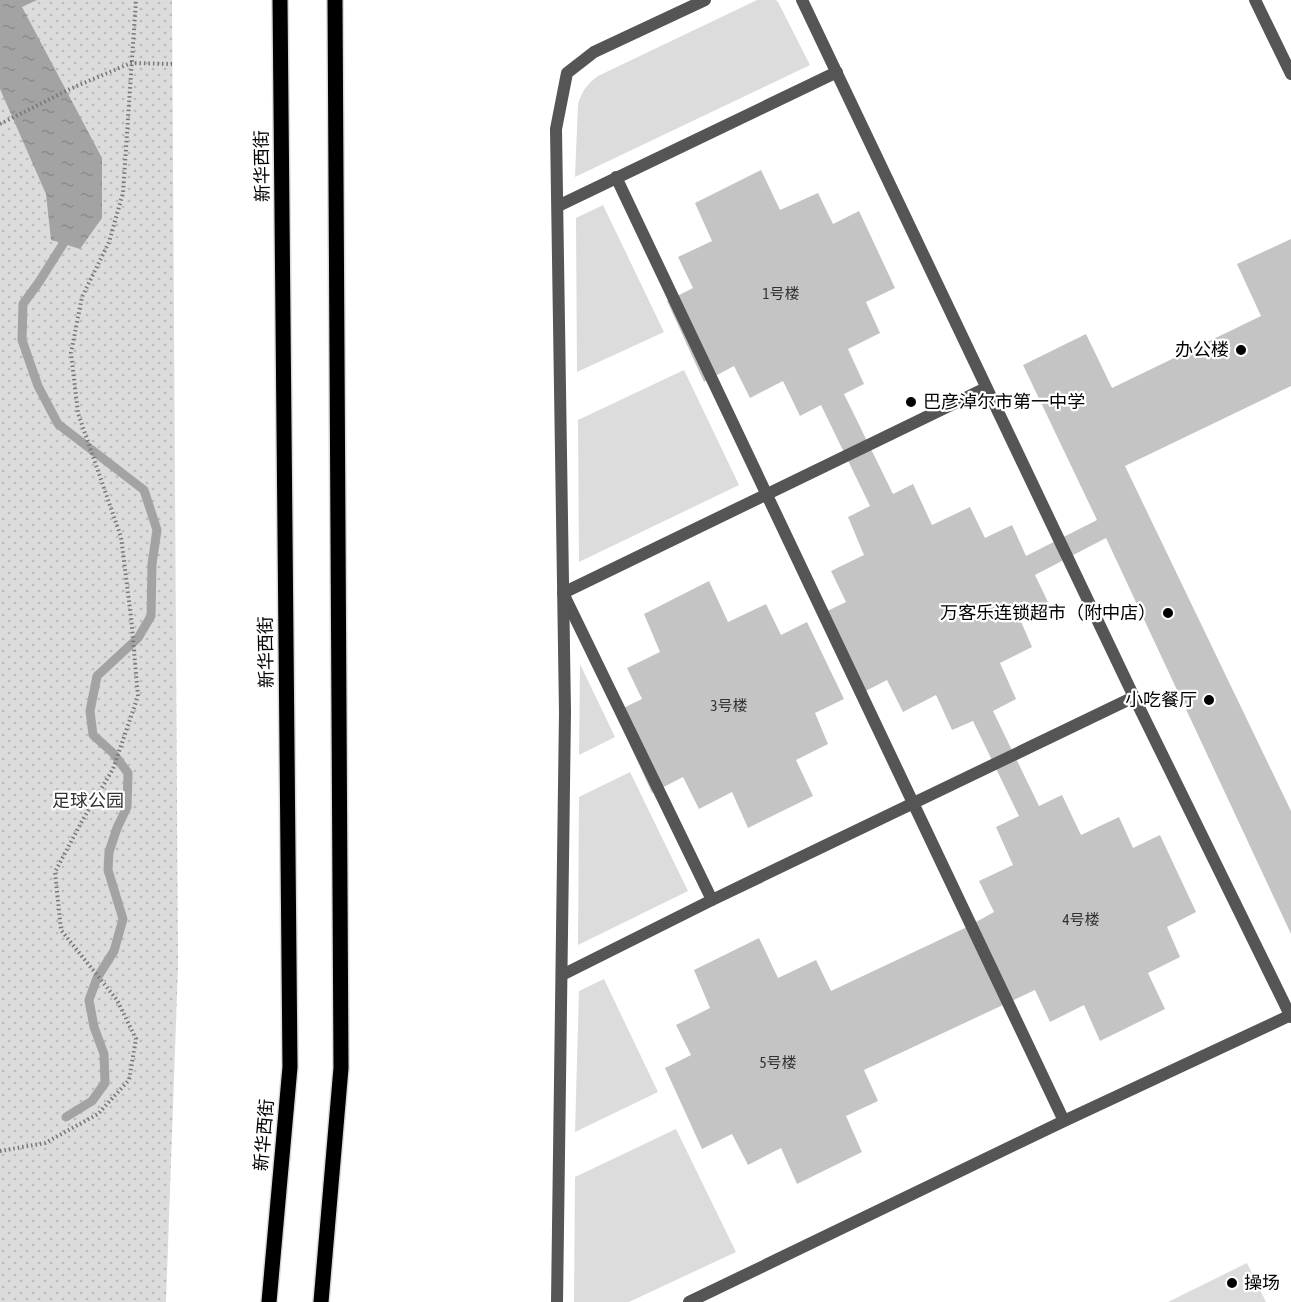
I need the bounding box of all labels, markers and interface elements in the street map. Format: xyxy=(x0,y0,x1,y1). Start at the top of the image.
street label: 新华西街 xyxy=(250,130,273,202)
house number: 1号楼 xyxy=(762,285,800,302)
place label: 办公楼 xyxy=(1175,339,1229,360)
marker: 办公楼 xyxy=(1234,343,1248,357)
place label: 巴彦淖尔市第一中学 xyxy=(923,391,1085,412)
marker: 巴彦淖尔市第一中学 xyxy=(904,395,918,409)
place label: 万客乐连锁超市（附中店） xyxy=(940,602,1156,623)
marker: 万客乐连锁超市（附中店） xyxy=(1161,606,1175,620)
street label: 新华西街 xyxy=(254,616,277,688)
place label: 小吃餐厅 xyxy=(1125,689,1197,710)
marker: 小吃餐厅 xyxy=(1202,693,1216,707)
house number: 3号楼 xyxy=(710,697,748,714)
park label: 足球公园 xyxy=(52,790,124,811)
house number: 4号楼 xyxy=(1062,911,1100,928)
house number: 5号楼 xyxy=(759,1054,797,1071)
street label: 新华西街 xyxy=(250,1098,277,1172)
place label: 操场 xyxy=(1244,1272,1280,1293)
marker: 操场 xyxy=(1225,1276,1239,1290)

